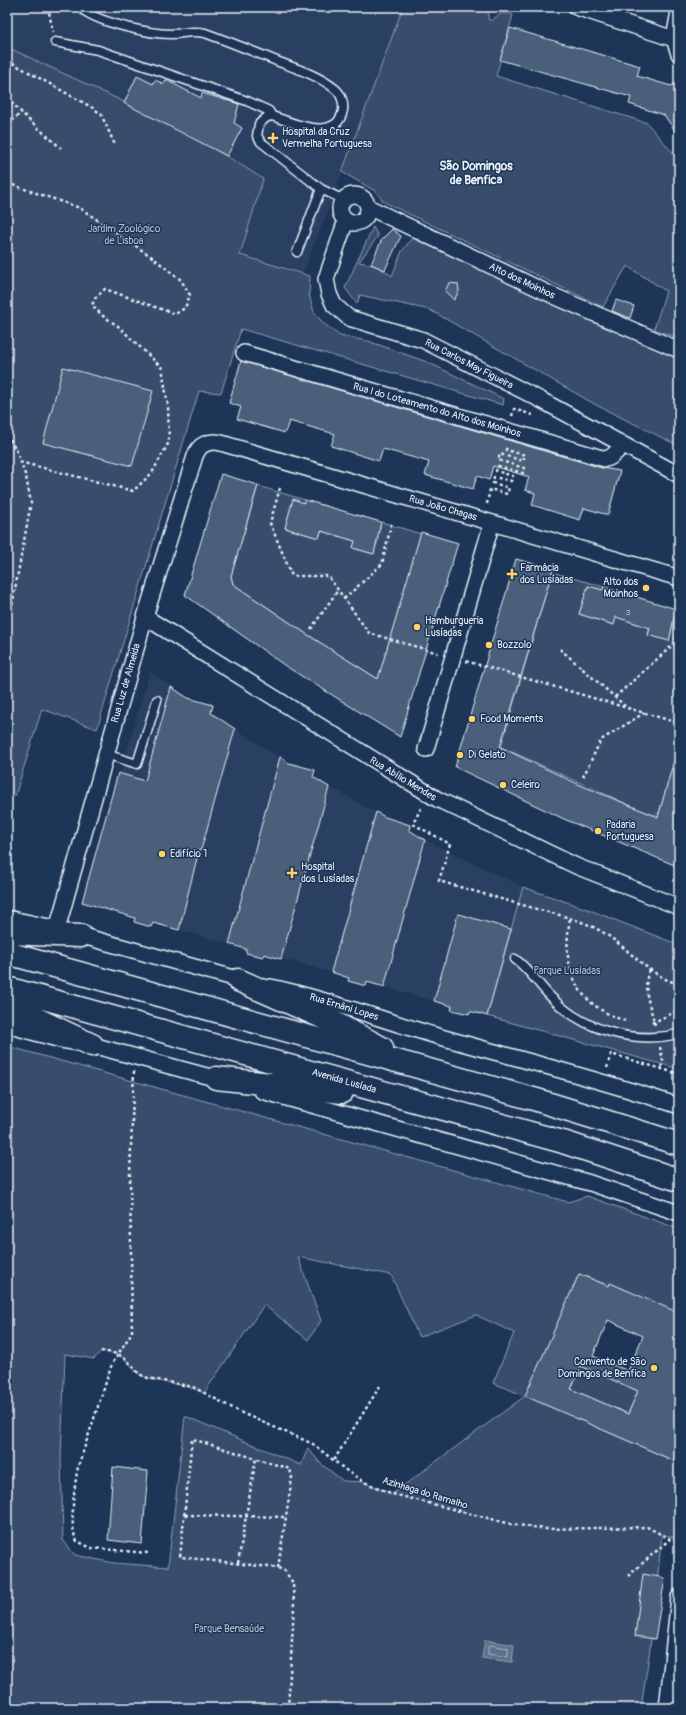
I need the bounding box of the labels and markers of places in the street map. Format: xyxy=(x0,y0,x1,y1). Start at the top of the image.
place label: Hospital da Cruz Vermelha Portuguesa xyxy=(282,126,372,150)
marker: Hospital da Cruz Vermelha Portuguesa xyxy=(267,132,279,144)
place label: Farmácia dos Lusíadas xyxy=(520,562,574,586)
marker: Farmácia dos Lusíadas xyxy=(507,569,517,579)
place label: Alto dos Moinhos xyxy=(603,576,639,600)
marker: Alto dos Moinhos xyxy=(641,583,651,593)
place label: Hamburgueria Lusíadas xyxy=(425,615,484,639)
marker: Hamburgueria Lusíadas xyxy=(412,622,422,632)
place label: Bozzolo xyxy=(497,639,532,651)
marker: Bozzolo xyxy=(484,640,494,650)
place label: Food Moments xyxy=(480,713,544,725)
marker: Food Moments xyxy=(467,714,477,724)
place label: Di Gelato xyxy=(468,749,507,761)
marker: Di Gelato xyxy=(455,750,465,760)
place label: Celeiro xyxy=(511,779,541,791)
marker: Celeiro xyxy=(498,780,508,790)
place label: Padaria Portuguesa xyxy=(606,819,654,843)
marker: Padaria Portuguesa xyxy=(593,826,603,836)
place label: Edifício 1 xyxy=(170,848,207,860)
marker: Edifício 1 xyxy=(157,849,167,859)
place label: Hospital dos Lusíadas xyxy=(301,861,355,885)
marker: Hospital dos Lusíadas xyxy=(286,867,298,879)
place label: Convento de São Domingos de Benfica xyxy=(558,1356,647,1380)
marker: Convento de São Domingos de Benfica xyxy=(649,1363,659,1373)

